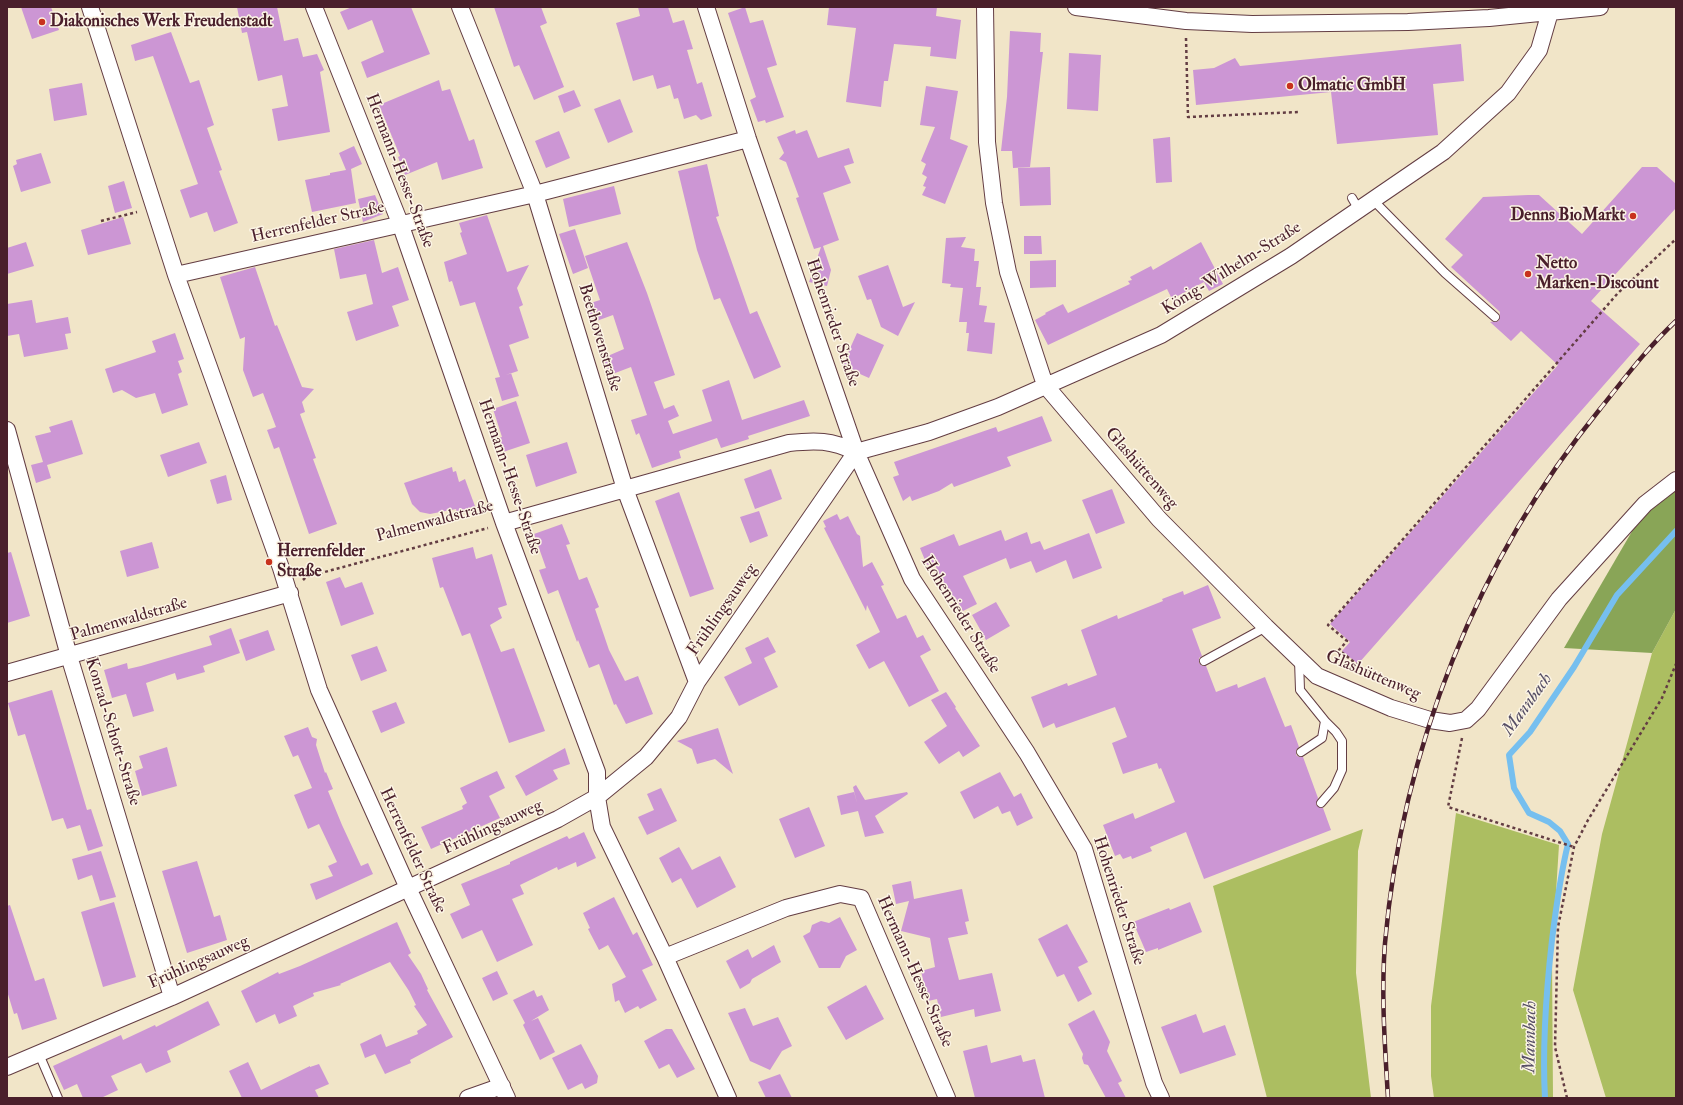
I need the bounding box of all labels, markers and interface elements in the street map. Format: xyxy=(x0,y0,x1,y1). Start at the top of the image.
place label: Diakonisches Werk Freudenstadt xyxy=(50,12,272,32)
marker: Diakonisches Werk Freudenstadt xyxy=(37,17,47,27)
place label: Olmatic GmbH xyxy=(1298,76,1406,96)
marker: Olmatic GmbH xyxy=(1285,81,1295,91)
street label: Hermann-Hesse-Straße xyxy=(360,91,438,251)
street label: Herrenfelder Straße xyxy=(249,198,387,248)
place label: Denns BioMarkt xyxy=(1510,206,1625,226)
marker: Denns BioMarkt xyxy=(1628,211,1638,221)
street label: König-Wilhelm-Straße xyxy=(1159,218,1305,320)
place label: Netto Marken-Discount xyxy=(1536,254,1659,294)
street label: Hohenrieder Straße xyxy=(800,256,864,390)
marker: Netto Marken-Discount xyxy=(1523,269,1533,279)
street label: Beethovenstraße xyxy=(573,282,625,394)
street label: Hermann-Hesse-Straße xyxy=(473,396,545,558)
street label: Glashüttenweg xyxy=(1100,424,1182,514)
street label: Palmenwaldstraße xyxy=(374,497,496,547)
place label: Herrenfelder Straße xyxy=(277,542,365,582)
street label: Hohenrieder Straße xyxy=(916,553,1004,677)
marker: Herrenfelder Straße xyxy=(264,557,274,567)
street label: Frühlingsauweg xyxy=(684,560,762,660)
street label: Palmenwaldstraße xyxy=(68,594,190,646)
street label: Glashüttenweg xyxy=(1322,647,1424,705)
street label: Konrad-Schott-Straße xyxy=(80,656,144,808)
water label: Mannbach xyxy=(1498,669,1558,741)
street label: Herrenfelder Straße xyxy=(374,785,450,917)
street label: Frühlingsauweg xyxy=(440,796,546,860)
street label: Hohenrieder Straße xyxy=(1088,834,1148,968)
street label: Hermann-Hesse-Straße xyxy=(871,893,957,1051)
street label: Frühlingsauweg xyxy=(146,932,252,994)
water label: Mannbach xyxy=(1520,1001,1542,1073)

